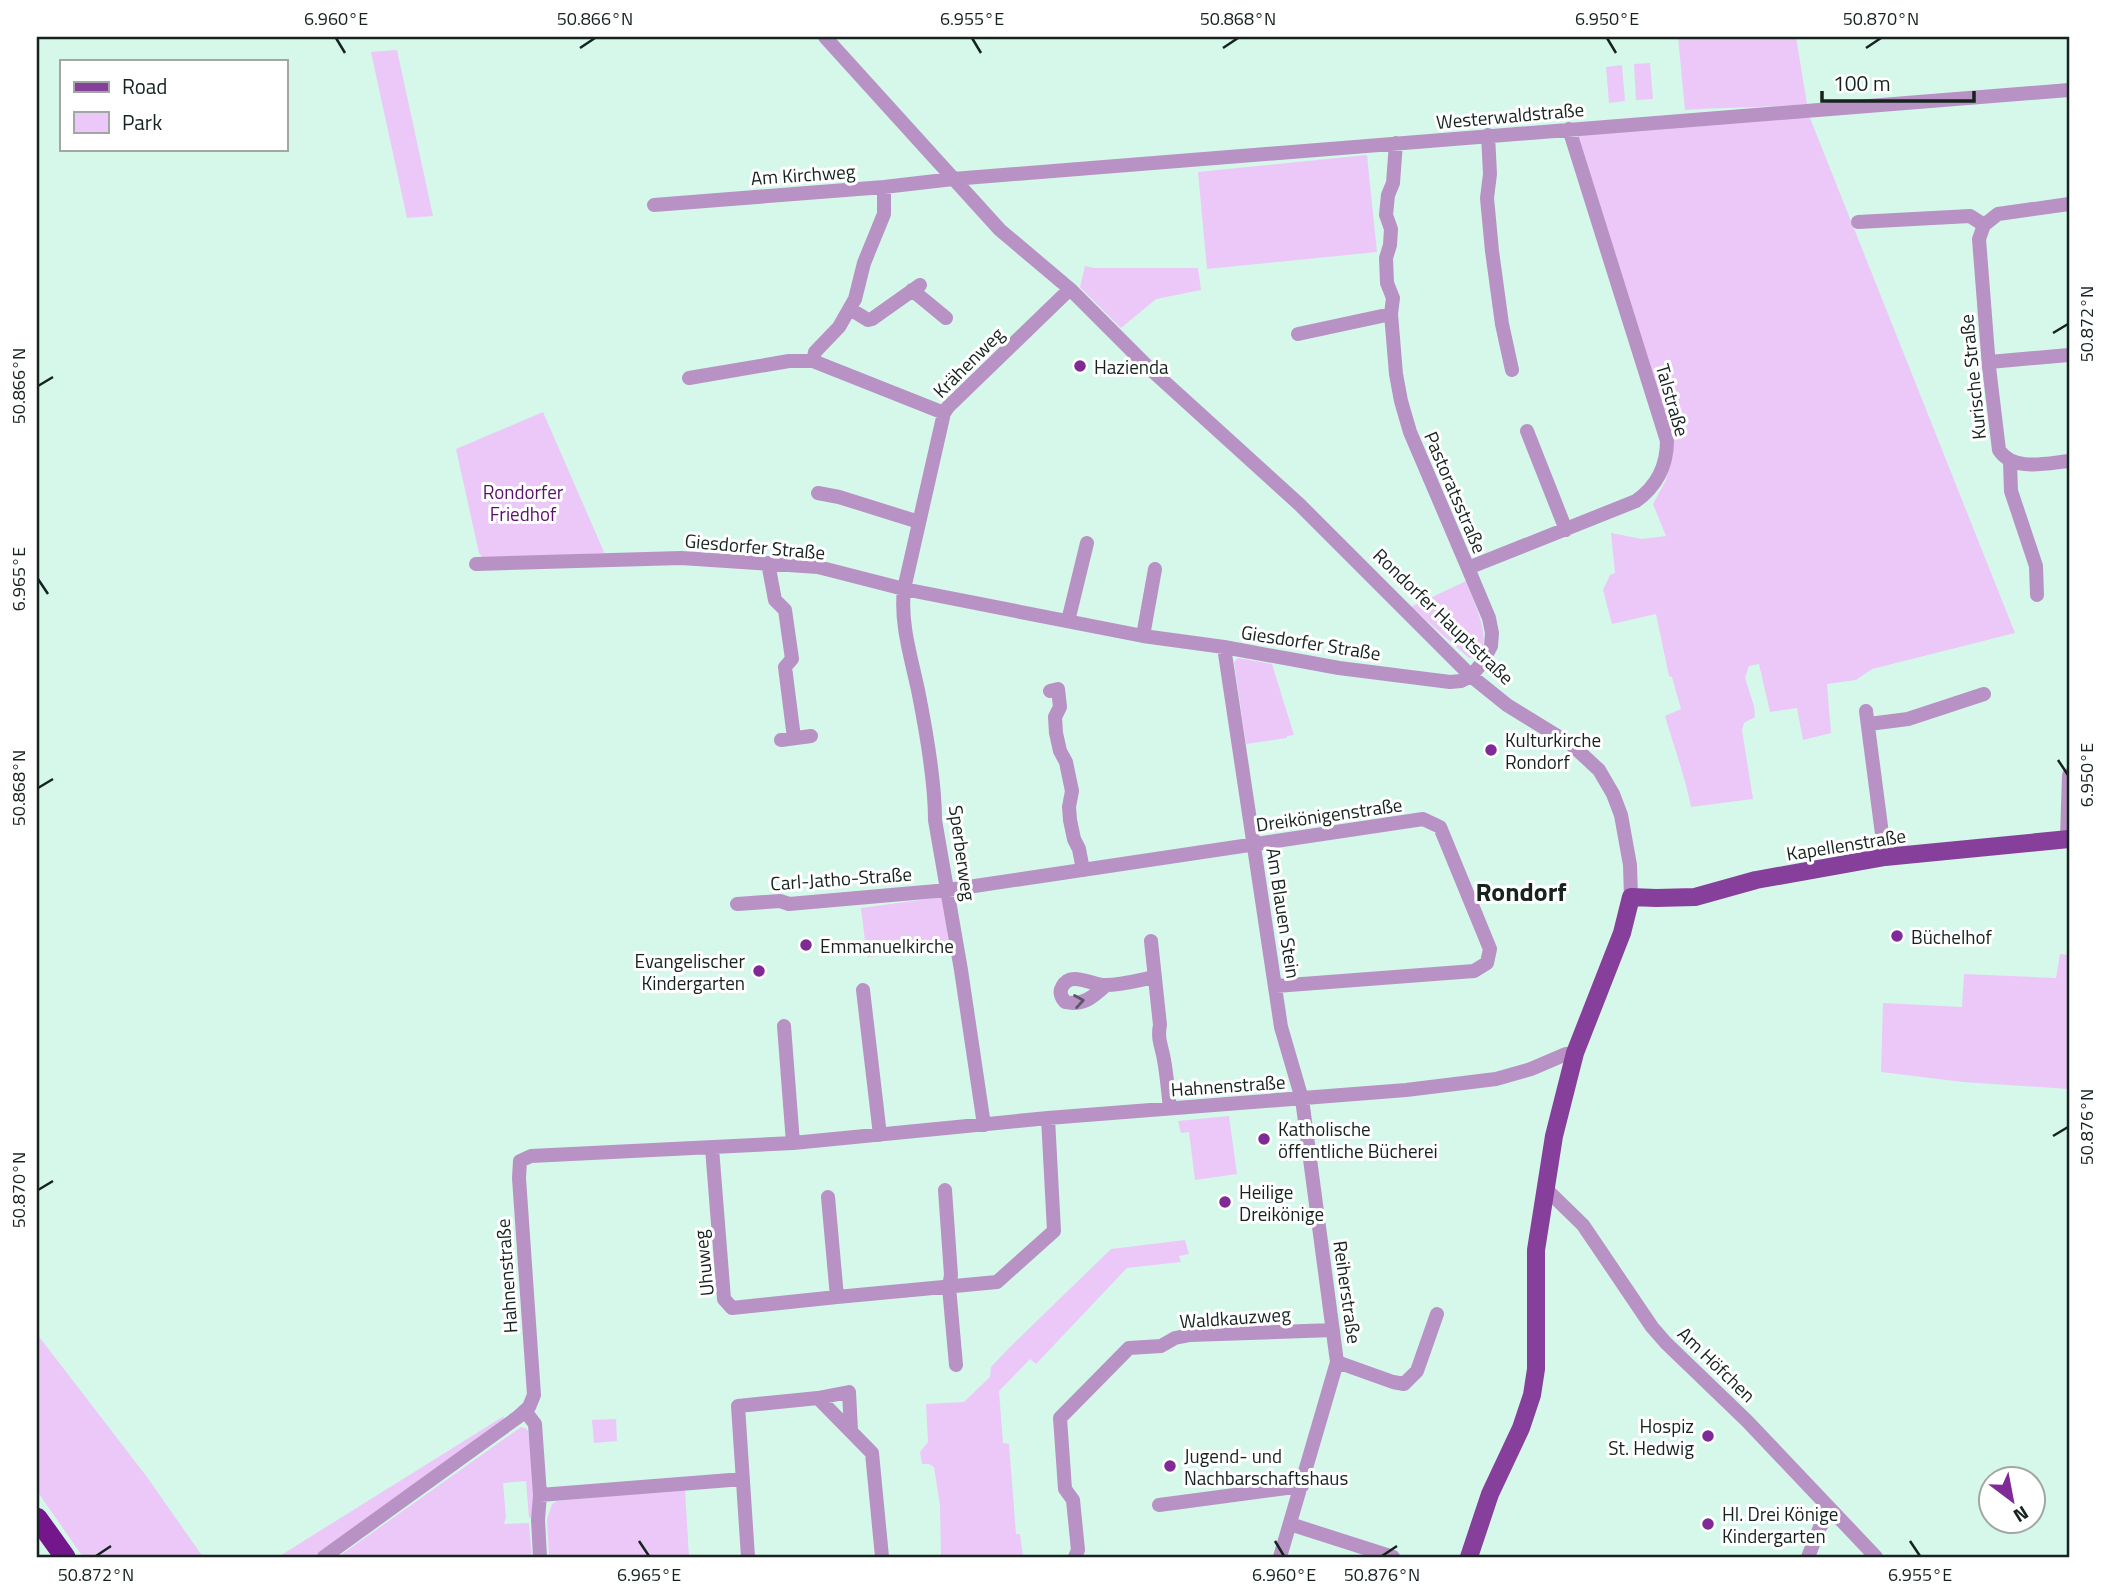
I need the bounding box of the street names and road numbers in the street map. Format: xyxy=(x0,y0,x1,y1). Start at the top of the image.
street label: Westerwaldstraße xyxy=(1435,94,1585,136)
street label: Am Kirchweg xyxy=(750,156,857,192)
street label: Kurische Straße xyxy=(1951,313,1993,441)
street label: Krähenweg xyxy=(926,320,1010,404)
street label: Talstraße xyxy=(1649,360,1697,440)
street label: Pastoratsstraße xyxy=(1417,427,1495,557)
street label: Giesdorfer Straße xyxy=(684,525,826,567)
street label: Rondorfer Hauptstraße xyxy=(1367,541,1521,691)
street label: Giesdorfer Straße xyxy=(1239,617,1383,667)
street label: Dreikönigenstraße xyxy=(1254,789,1404,839)
street label: Sperberweg xyxy=(942,803,984,903)
street label: Kapellenstraße xyxy=(1784,820,1908,868)
street label: Am Blauen Stein xyxy=(1259,846,1309,980)
street label: Carl-Jatho-Straße xyxy=(769,859,913,897)
street label: Hahnenstraße xyxy=(1170,1067,1286,1103)
street label: Hahnenstraße xyxy=(488,1218,524,1334)
street label: Uhuweg xyxy=(685,1228,721,1297)
street label: Reiherstraße xyxy=(1326,1239,1370,1345)
street label: Waldkauzweg xyxy=(1178,1299,1292,1335)
street label: Am Höfchen xyxy=(1671,1319,1763,1409)

